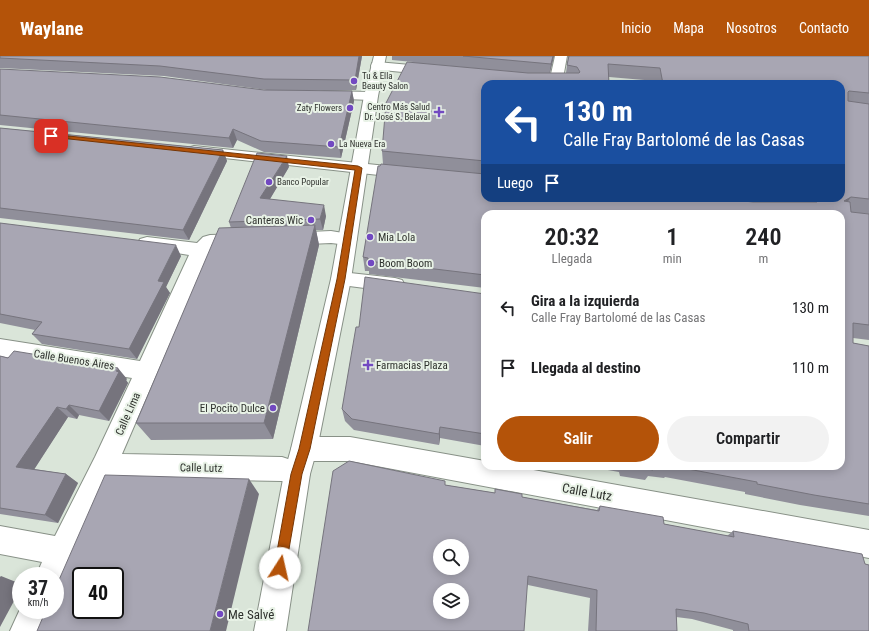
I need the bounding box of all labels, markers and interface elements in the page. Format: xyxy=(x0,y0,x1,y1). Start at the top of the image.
text: Waylane xyxy=(20,17,83,40)
text: Inicio xyxy=(621,20,651,36)
text: Mapa xyxy=(673,20,704,36)
text: Nosotros xyxy=(726,20,777,36)
text: Contacto xyxy=(799,20,849,36)
place label: Tu & Ella Beauty Salon xyxy=(362,71,408,91)
marker: Tu & Ella Beauty Salon xyxy=(349,76,359,86)
text: 130 m xyxy=(563,95,633,128)
icon: left xyxy=(497,96,549,148)
place label: Centro Más Salud Dr. José S. Belaval xyxy=(364,102,430,122)
place label: Zaty Flowers xyxy=(297,103,342,113)
marker: Zaty Flowers xyxy=(345,103,355,113)
marker: Centro Más Salud Dr. José S. Belaval xyxy=(433,106,445,118)
pin xyxy=(34,119,68,153)
icon: arrive xyxy=(40,125,62,147)
text: Calle Fray Bartolomé de las Casas xyxy=(563,129,805,150)
marker: La Nueva Era xyxy=(326,139,336,149)
place label: La Nueva Era xyxy=(339,139,385,149)
icon: arrive xyxy=(541,172,563,194)
text: Luego xyxy=(497,174,533,192)
marker: Banco Popular xyxy=(264,177,274,187)
place label: Banco Popular xyxy=(277,177,329,187)
place label: Canteras Wic xyxy=(246,214,303,227)
marker: Canteras Wic xyxy=(306,215,316,225)
text: 20:32 xyxy=(545,223,599,251)
text: 1 xyxy=(666,223,678,251)
text: 240 xyxy=(745,223,781,251)
place label: Mia Lola xyxy=(378,231,415,244)
marker: Mia Lola xyxy=(365,232,375,242)
text: Llegada xyxy=(552,251,592,266)
text: min xyxy=(663,251,682,266)
text: m xyxy=(758,251,768,266)
place label: Boom Boom xyxy=(379,257,432,270)
marker: Boom Boom xyxy=(366,258,376,268)
text: Gira a la izquierda xyxy=(531,292,639,310)
icon: left xyxy=(497,297,519,319)
text: 130 m xyxy=(792,299,829,317)
text: Calle Fray Bartolomé de las Casas xyxy=(531,310,706,325)
street label: Calle Buenos Aires xyxy=(33,347,115,373)
icon: arrive xyxy=(497,357,519,379)
place label: Farmacias Plaza xyxy=(376,359,448,372)
text: Llegada al destino xyxy=(531,359,641,377)
text: 110 m xyxy=(792,359,829,377)
marker: Farmacias Plaza xyxy=(363,360,373,370)
street label: Calle Lima xyxy=(113,391,143,437)
place label: El Pocito Dulce xyxy=(200,402,265,415)
marker: El Pocito Dulce xyxy=(268,403,278,413)
button: Salir xyxy=(497,416,659,462)
button: Compartir xyxy=(667,416,829,462)
street label: Calle Lutz xyxy=(180,461,223,475)
street label: Calle Lutz xyxy=(561,480,613,504)
map controls xyxy=(433,539,469,619)
button: search xyxy=(433,539,469,575)
position arrow xyxy=(259,547,301,589)
speed limit sign: 40 xyxy=(72,567,124,619)
text: 37 xyxy=(28,576,48,600)
button: layers xyxy=(433,583,469,619)
text: km/h xyxy=(28,597,48,608)
place label: Me Salvé xyxy=(228,607,274,622)
marker: Me Salvé xyxy=(215,609,225,619)

